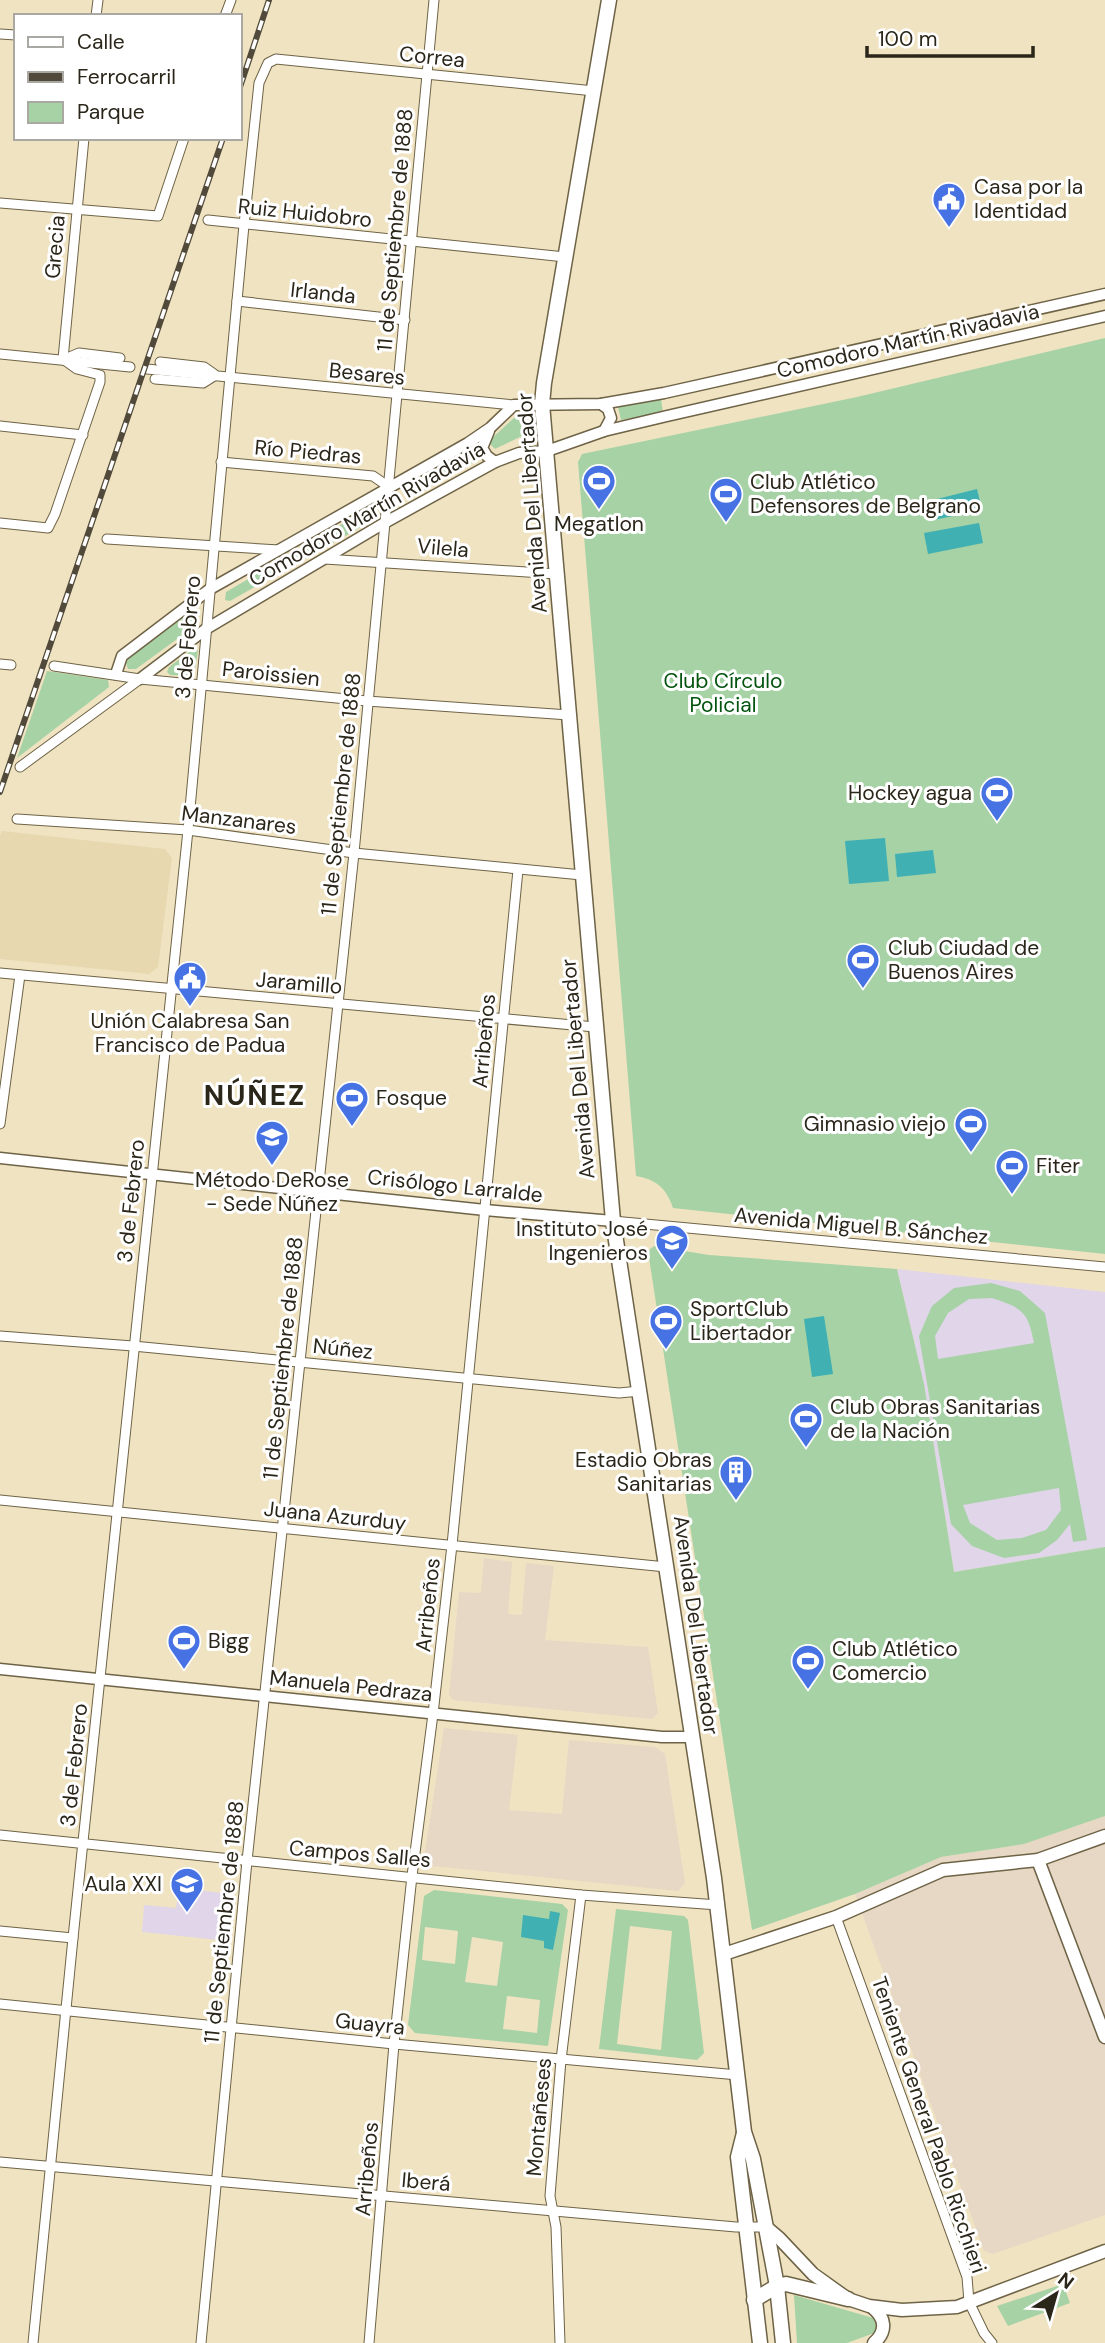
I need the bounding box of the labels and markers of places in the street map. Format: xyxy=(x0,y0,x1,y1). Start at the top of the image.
place label: Casa por la Identidad xyxy=(974,173,1083,225)
public building icon: Casa por la Identidad xyxy=(930,180,968,229)
sports icon: Megatlon xyxy=(580,462,618,511)
place label: Club Atlético Defensores de Belgrano xyxy=(750,468,981,520)
sports icon: Club Atlético Defensores de Belgrano xyxy=(707,475,745,524)
place label: Megatlon xyxy=(554,510,644,538)
sports icon: Hockey agua xyxy=(978,774,1016,823)
place label: Hockey agua xyxy=(848,779,972,807)
place label: Club Ciudad de Buenos Aires xyxy=(888,934,1039,986)
sports icon: Club Ciudad de Buenos Aires xyxy=(844,941,882,990)
public building icon: Unión Calabresa San Francisco de Padua xyxy=(171,959,209,1008)
place label: Unión Calabresa San Francisco de Padua xyxy=(90,1007,290,1059)
sports icon: Fosque xyxy=(333,1079,371,1128)
place label: Fosque xyxy=(376,1084,447,1112)
sports icon: Gimnasio viejo xyxy=(952,1105,990,1154)
place label: Gimnasio viejo xyxy=(804,1110,946,1138)
school or university icon: Método DeRose - Sede Núñez xyxy=(253,1118,291,1167)
sports icon: Fiter xyxy=(993,1147,1031,1196)
place label: Fiter xyxy=(1036,1152,1080,1180)
place label: Método DeRose - Sede Núñez xyxy=(195,1166,349,1218)
place label: Instituto José Ingenieros xyxy=(516,1215,648,1267)
school or university icon: Instituto José Ingenieros xyxy=(653,1222,691,1271)
place label: SportClub Libertador xyxy=(690,1295,792,1347)
sports icon: SportClub Libertador xyxy=(647,1302,685,1351)
place label: Club Obras Sanitarias de la Nación xyxy=(830,1393,1040,1445)
sports icon: Club Obras Sanitarias de la Nación xyxy=(787,1400,825,1449)
place label: Estadio Obras Sanitarias xyxy=(575,1446,712,1498)
building icon: Estadio Obras Sanitarias xyxy=(717,1453,755,1502)
sports icon: Bigg xyxy=(165,1622,203,1671)
place label: Bigg xyxy=(208,1627,249,1655)
place label: Club Atlético Comercio xyxy=(832,1635,958,1687)
sports icon: Club Atlético Comercio xyxy=(789,1642,827,1691)
school or university icon: Aula XXI xyxy=(168,1865,206,1914)
place label: Aula XXI xyxy=(84,1870,162,1898)

